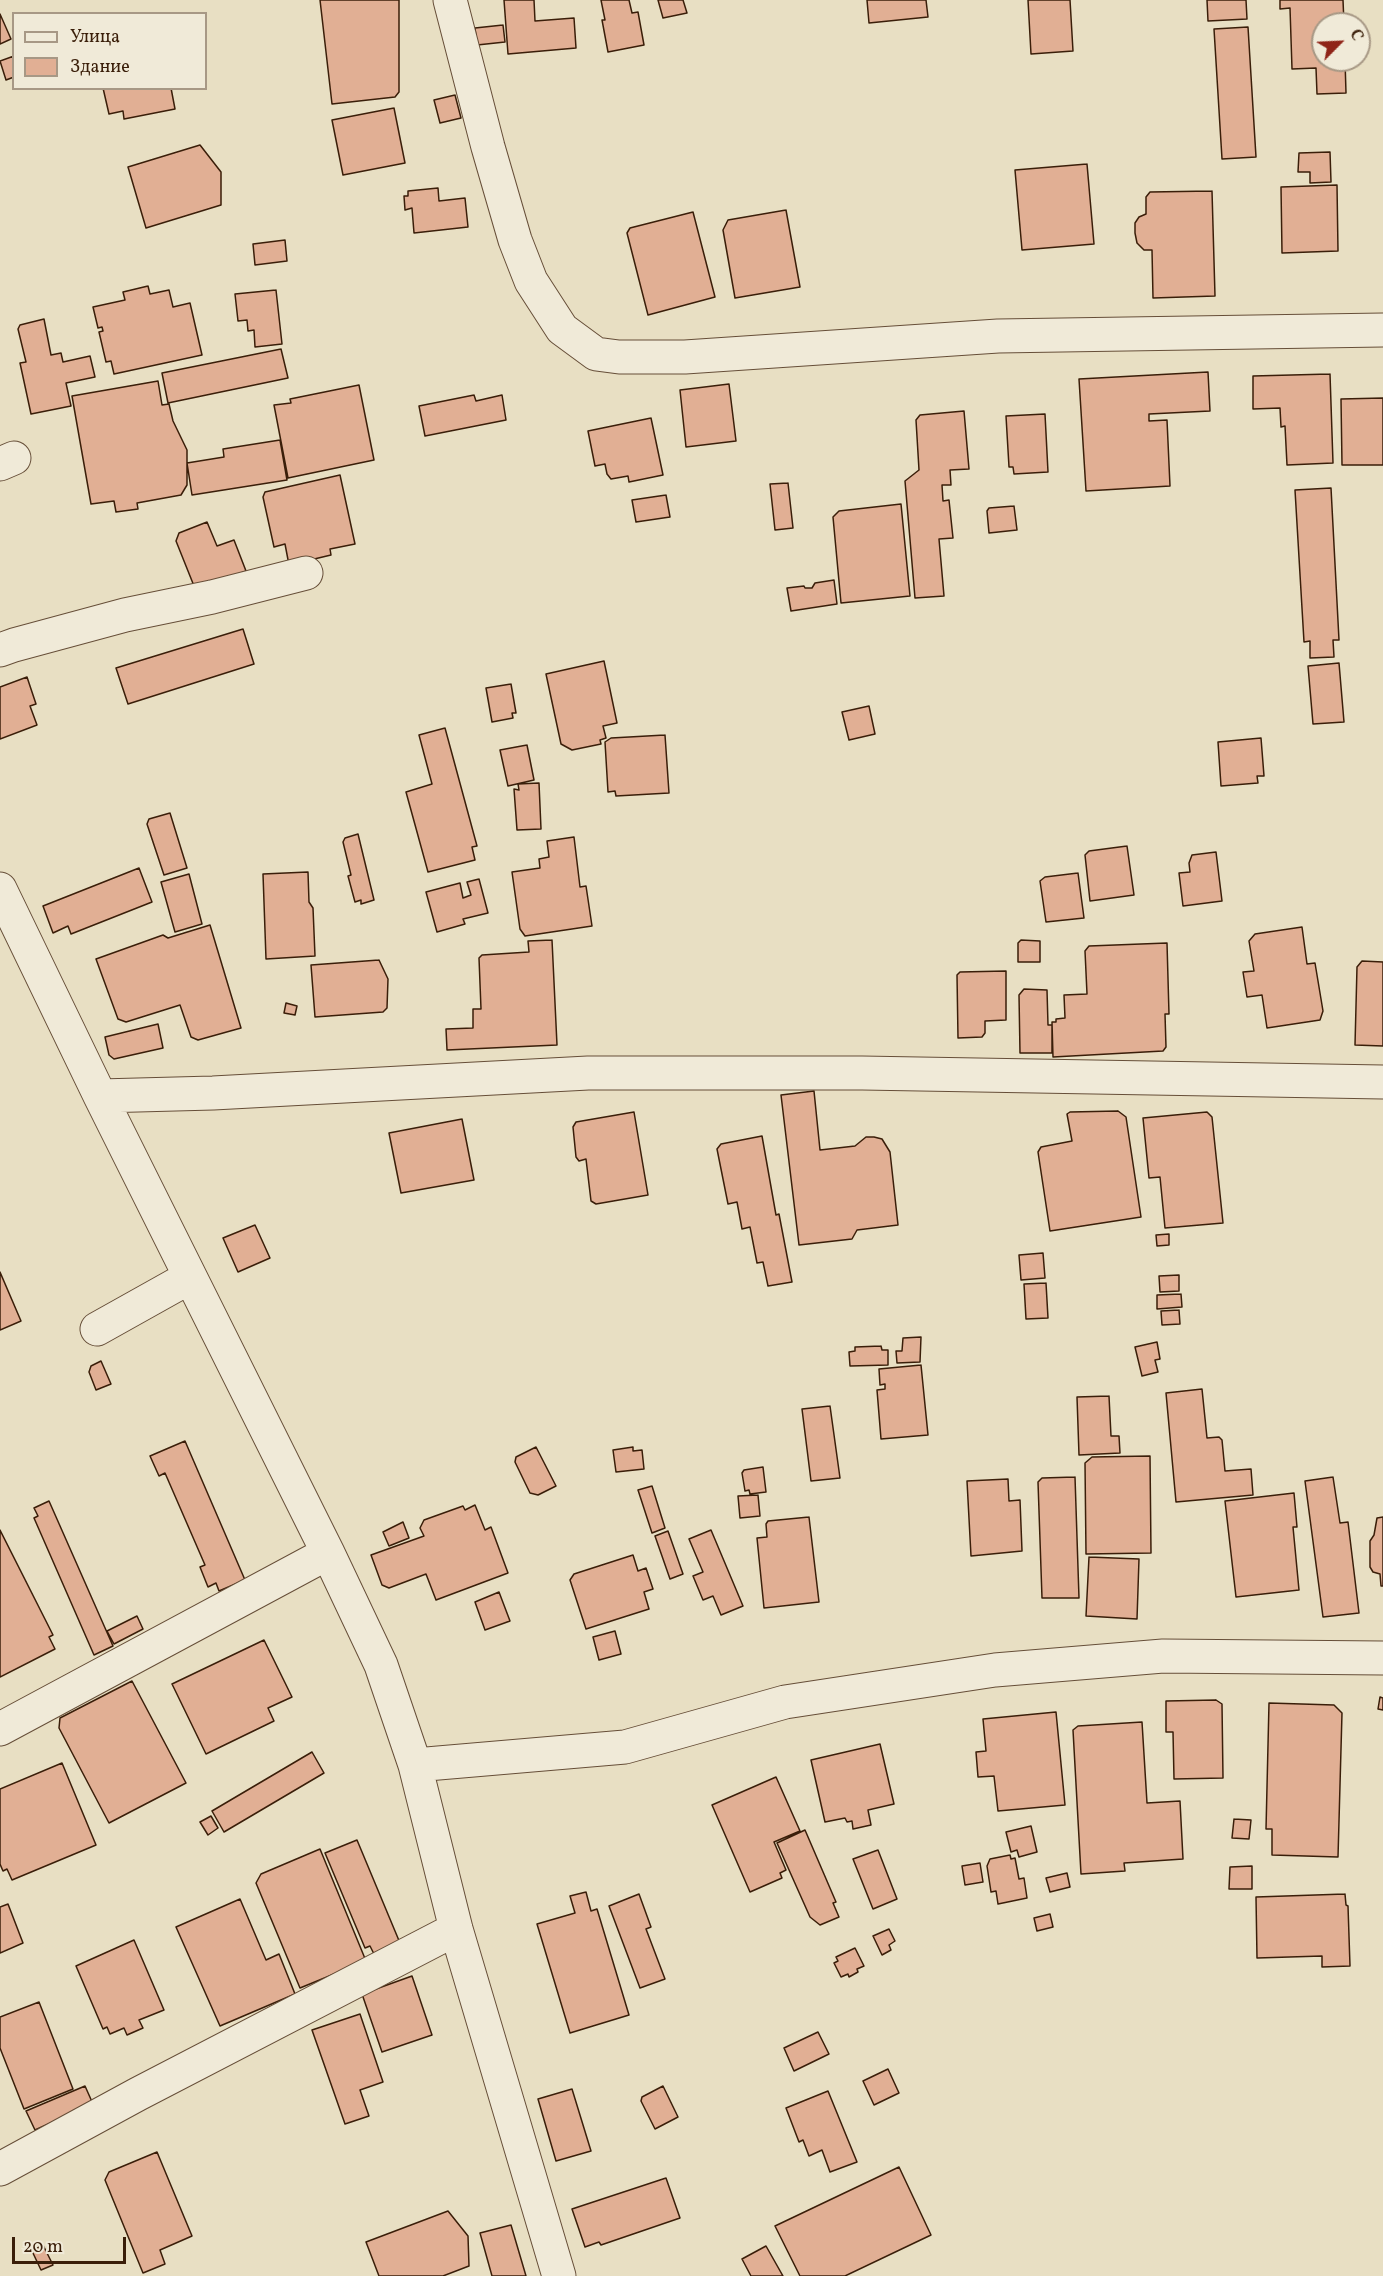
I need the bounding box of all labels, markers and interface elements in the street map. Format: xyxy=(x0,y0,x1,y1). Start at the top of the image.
legend xyxy=(12,12,207,90)
north arrow xyxy=(1311,12,1371,72)
text: Улица xyxy=(70,25,120,50)
text: С xyxy=(1343,26,1368,45)
text: Здание xyxy=(70,55,130,80)
scale bar xyxy=(15,2225,129,2263)
text: 20 m xyxy=(23,2235,63,2260)

